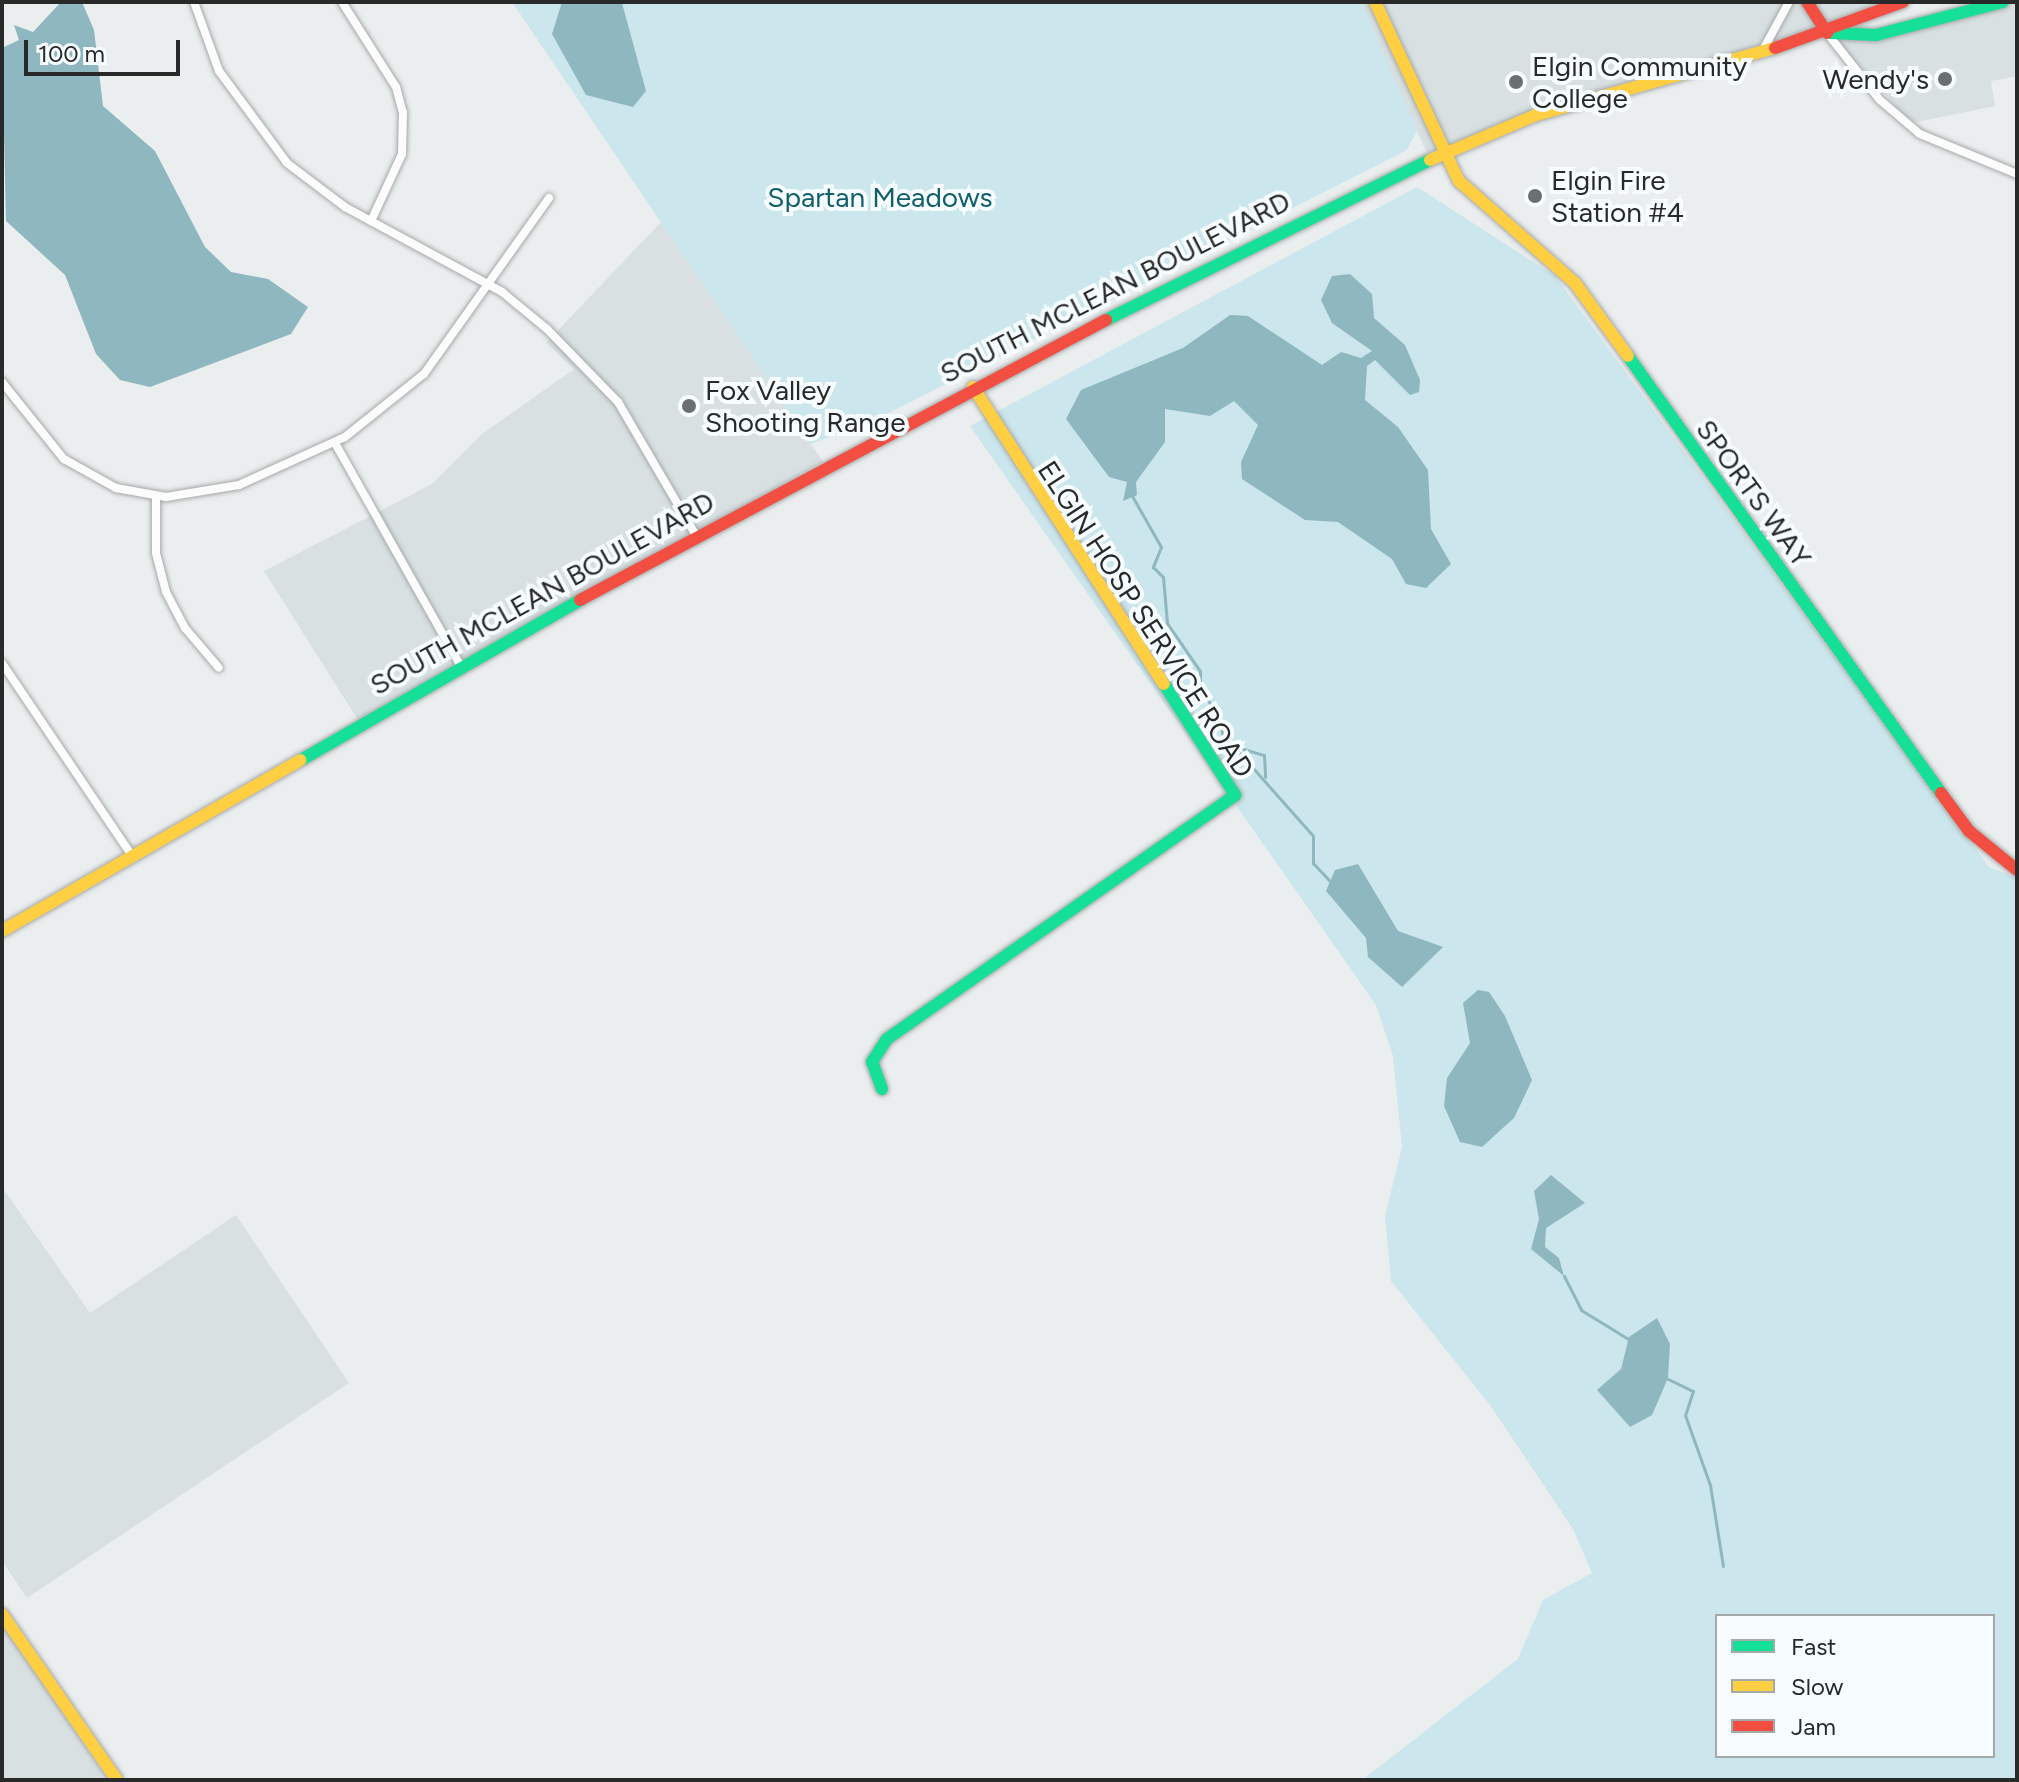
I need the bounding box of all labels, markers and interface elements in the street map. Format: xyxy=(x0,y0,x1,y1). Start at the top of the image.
scale bar xyxy=(28,24,184,74)
text: 100 m xyxy=(38,39,105,68)
place label: Elgin Community College xyxy=(1532,49,1747,115)
place label: Wendy's xyxy=(1823,62,1929,96)
marker: Wendy's xyxy=(1936,70,1954,88)
marker: Elgin Community College xyxy=(1507,73,1525,91)
place label: Elgin Fire Station #4 xyxy=(1551,163,1684,229)
park label: Spartan Meadows xyxy=(767,180,993,214)
street label: SOUTH MCLEAN BOULEVARD xyxy=(934,184,1296,390)
marker: Elgin Fire Station #4 xyxy=(1526,187,1544,205)
place label: Fox Valley Shooting Range xyxy=(705,373,906,439)
marker: Fox Valley Shooting Range xyxy=(680,397,698,415)
street label: SPORTS WAY xyxy=(1689,413,1819,573)
street label: ELGIN HOSP SERVICE ROAD xyxy=(1031,454,1261,784)
street label: SOUTH MCLEAN BOULEVARD xyxy=(364,484,720,702)
legend xyxy=(1715,1614,1995,1758)
text: Fast xyxy=(1791,1632,1836,1661)
text: Slow xyxy=(1791,1672,1843,1701)
text: Jam xyxy=(1791,1712,1836,1741)

